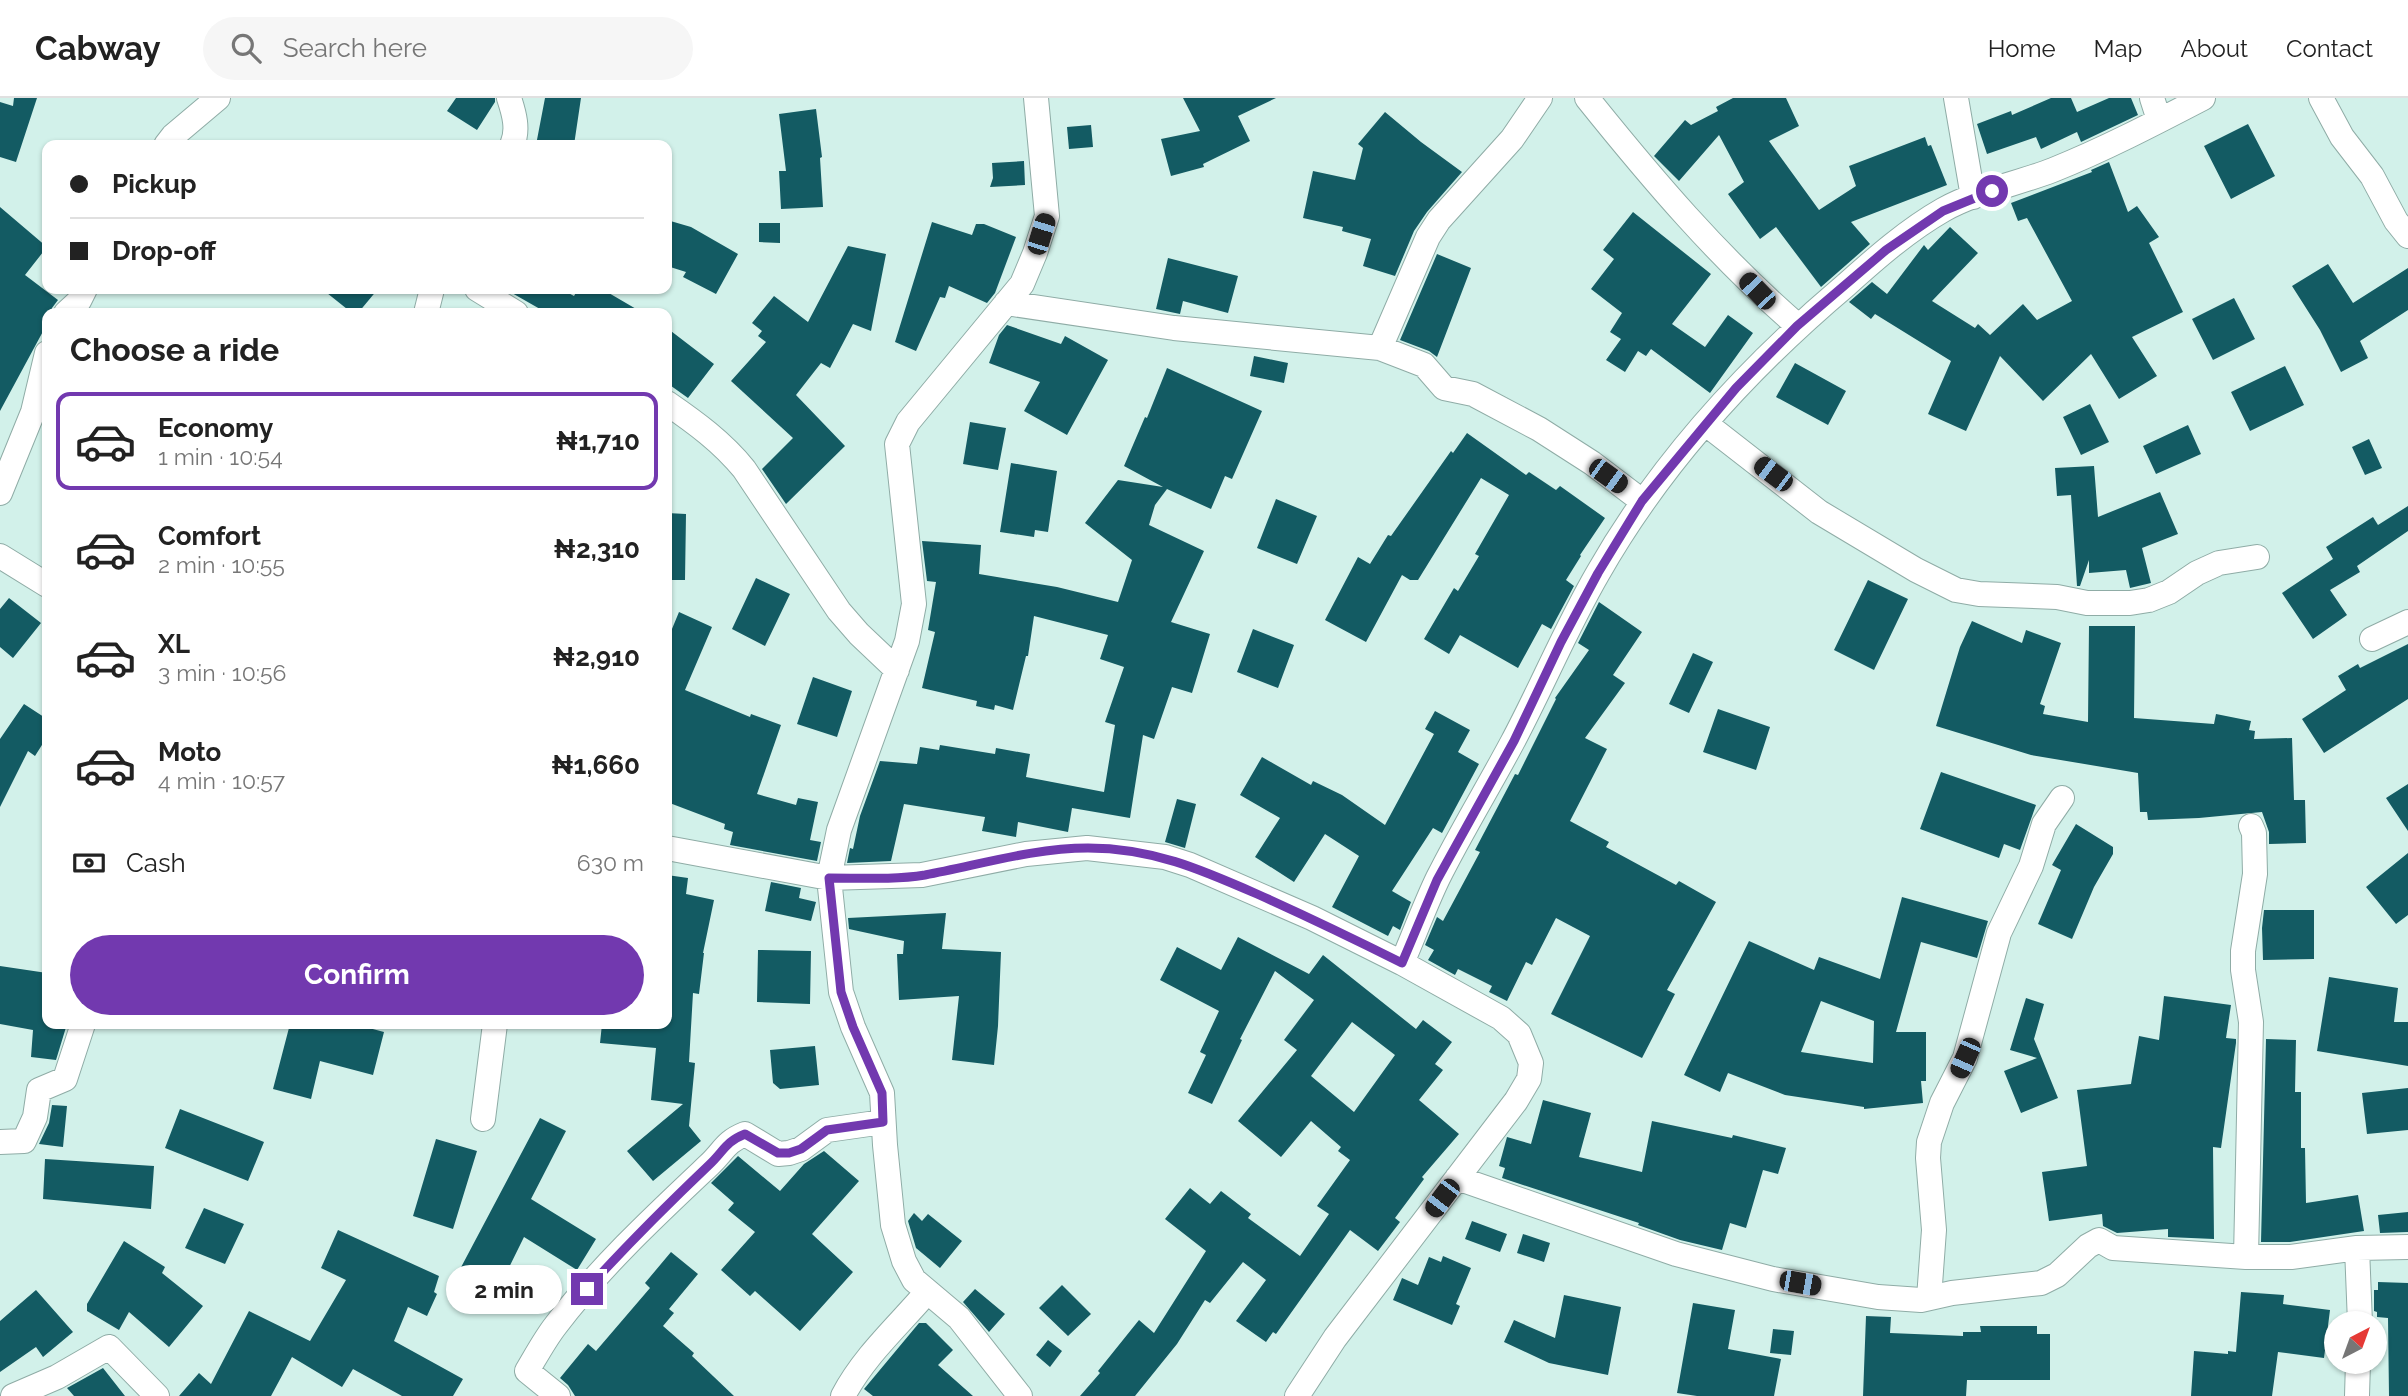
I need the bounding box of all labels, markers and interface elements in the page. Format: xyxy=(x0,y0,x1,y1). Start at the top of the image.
search box xyxy=(203,17,693,80)
text: Cabway xyxy=(35,29,161,68)
icon: search xyxy=(227,29,265,67)
text: Search here xyxy=(283,33,427,63)
text: Home xyxy=(1988,34,2056,63)
text: Map xyxy=(2094,34,2142,63)
text: About xyxy=(2180,34,2248,63)
text: Contact xyxy=(2286,34,2373,63)
text: Pickup xyxy=(112,169,197,199)
route start xyxy=(1976,175,2008,207)
car xyxy=(1025,211,1058,257)
text: Drop-off xyxy=(112,236,216,266)
car xyxy=(1735,269,1780,313)
text: Choose a ride xyxy=(70,331,279,368)
icon: car xyxy=(74,410,137,473)
text: Economy xyxy=(158,413,273,443)
text: ₦1,710 xyxy=(556,426,640,456)
text: 1 min · 10:54 xyxy=(158,443,283,470)
car xyxy=(1750,453,1797,495)
car xyxy=(1585,455,1632,497)
icon: car xyxy=(74,518,137,581)
text: Comfort xyxy=(158,521,261,551)
text: ₦2,310 xyxy=(554,534,640,564)
text: 2 min · 10:55 xyxy=(158,551,285,578)
icon: car xyxy=(74,626,137,689)
text: XL xyxy=(158,629,190,659)
text: ₦2,910 xyxy=(553,642,640,672)
text: 3 min · 10:56 xyxy=(158,659,286,686)
icon: car xyxy=(74,734,137,797)
text: Moto xyxy=(158,737,221,767)
text: ₦1,660 xyxy=(551,750,640,780)
text: 4 min · 10:57 xyxy=(158,767,285,794)
icon: cash xyxy=(70,844,108,882)
text: Cash xyxy=(126,848,186,878)
text: 630 m xyxy=(577,849,644,876)
button: Confirm xyxy=(70,935,644,1015)
car xyxy=(1947,1035,1984,1081)
car xyxy=(1421,1175,1464,1221)
callout: 2 min xyxy=(447,1264,562,1314)
car xyxy=(1778,1269,1823,1297)
route end xyxy=(571,1273,603,1305)
text: 2 min xyxy=(474,1276,534,1303)
north arrow xyxy=(2324,1311,2387,1374)
map controls xyxy=(2324,1311,2387,1374)

